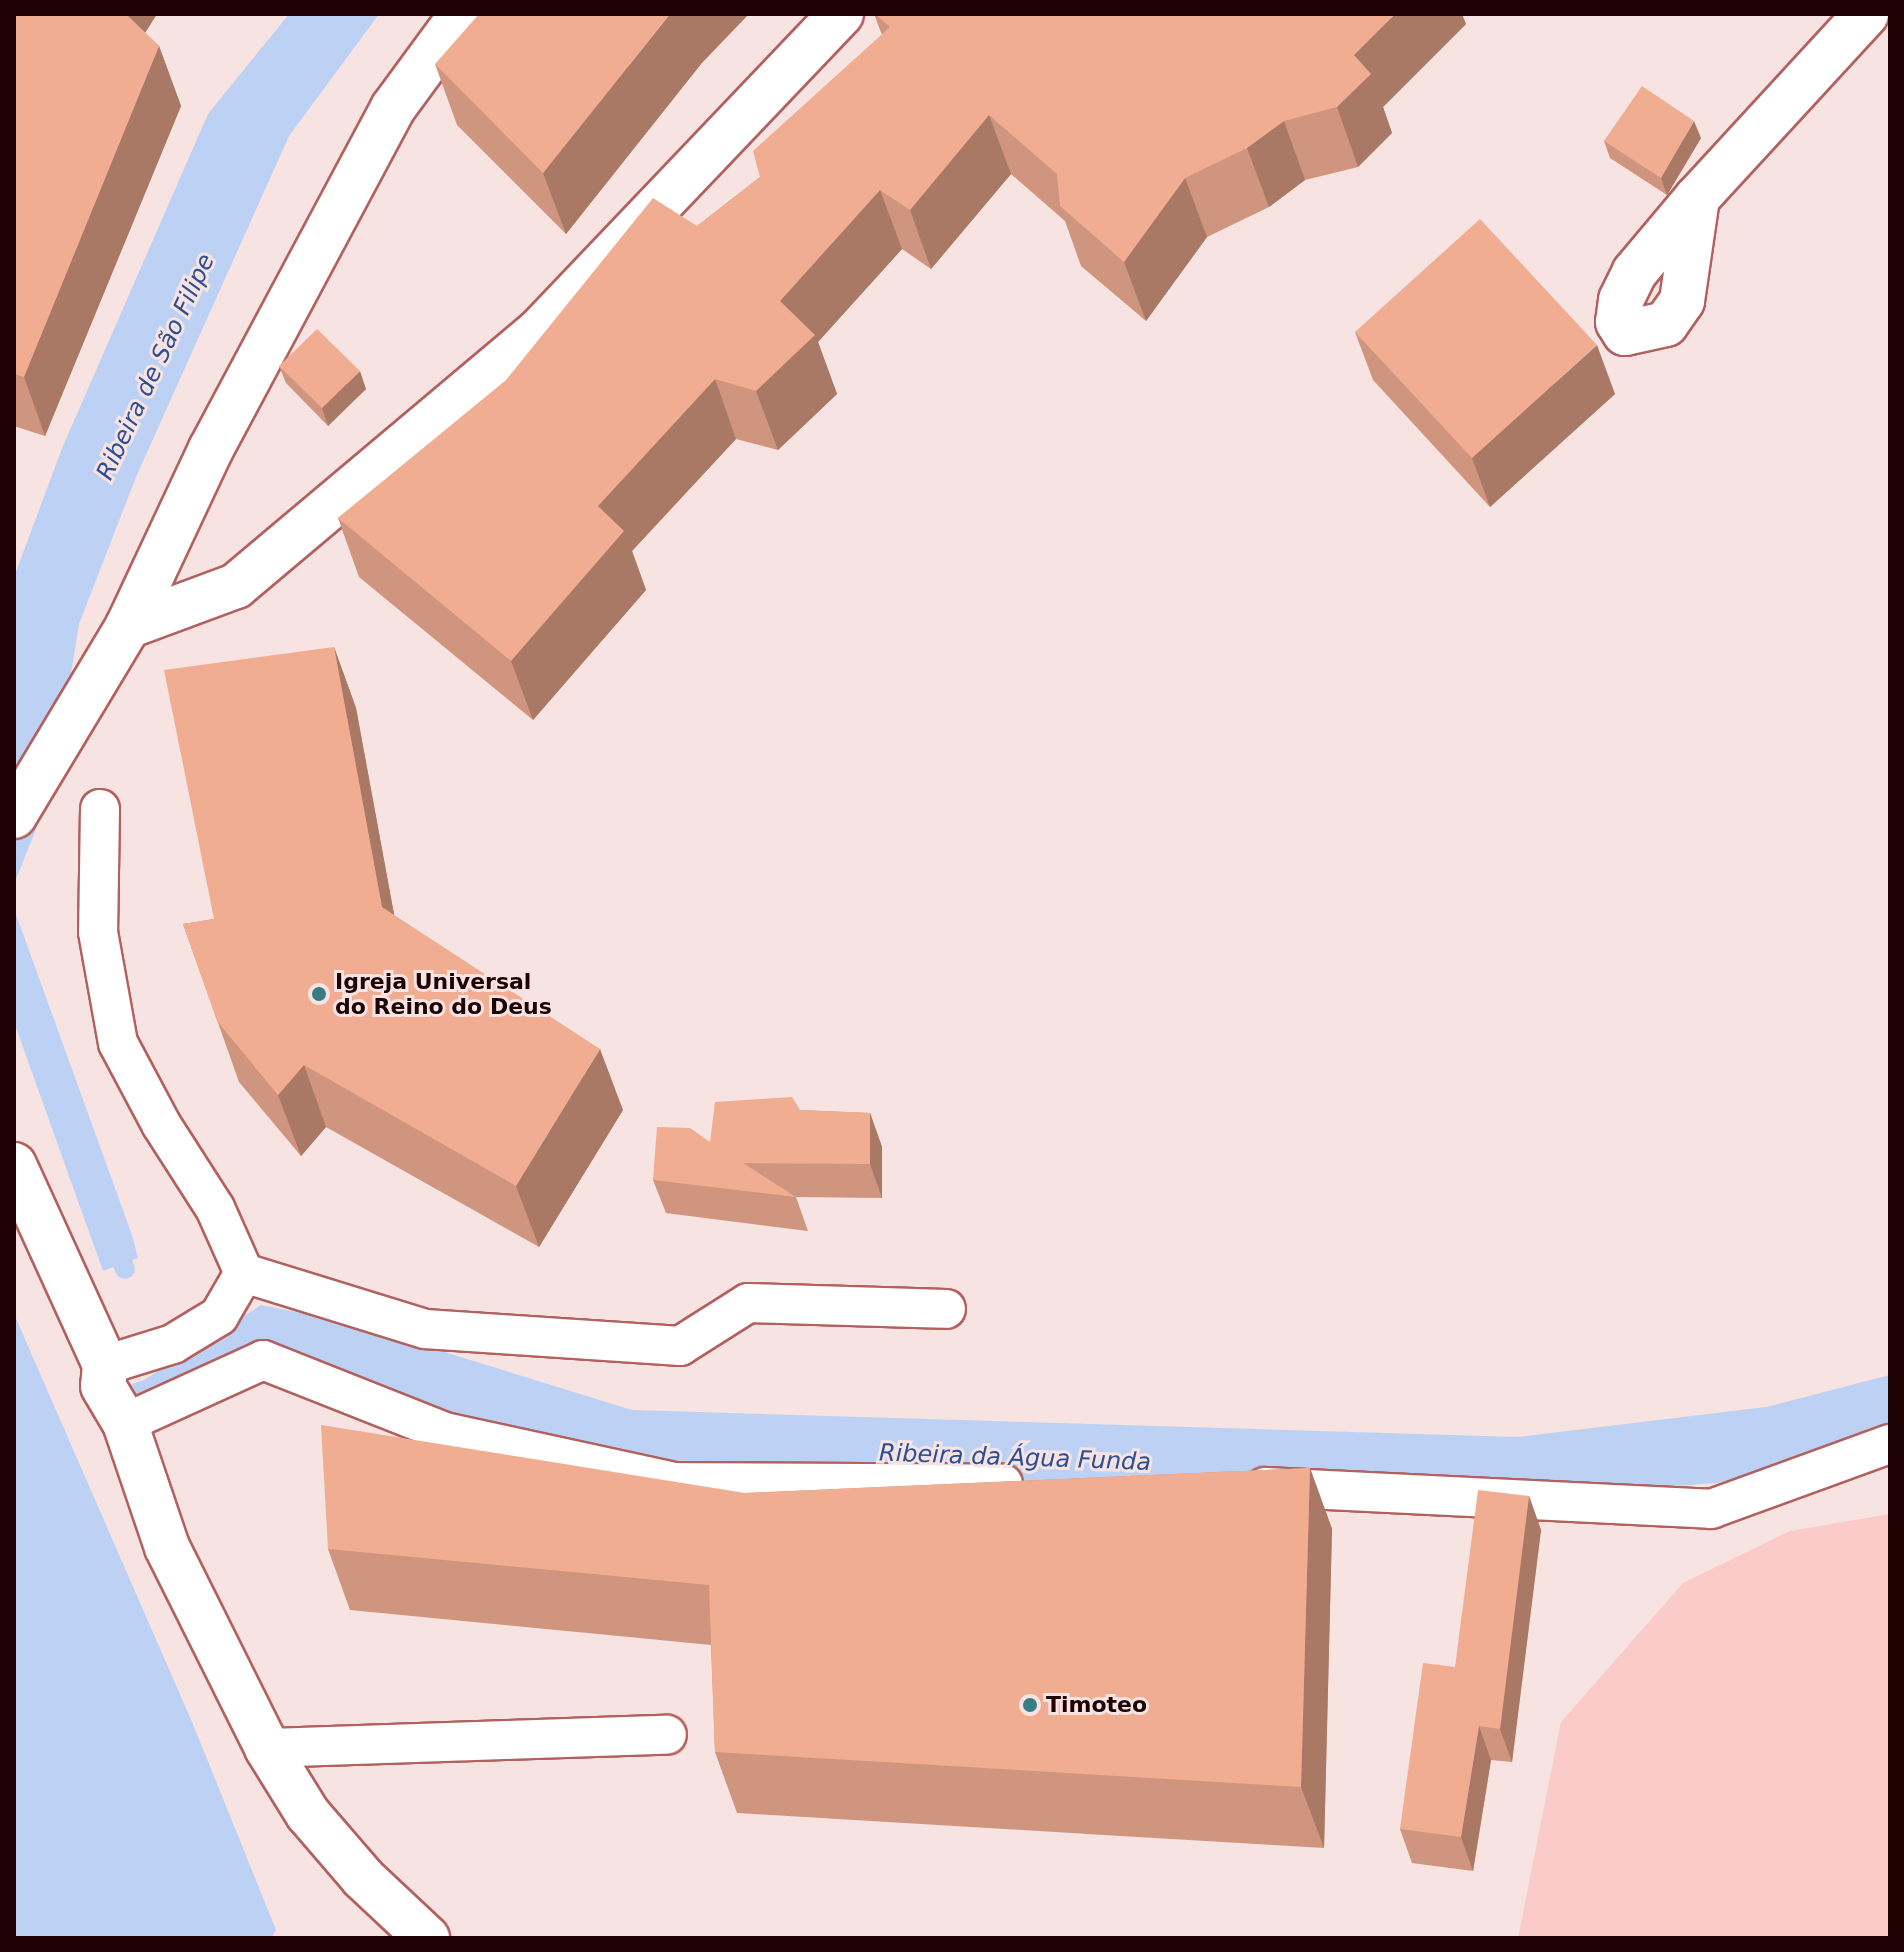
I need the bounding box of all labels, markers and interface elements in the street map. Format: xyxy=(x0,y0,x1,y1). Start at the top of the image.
water label: Ribeira de São Filipe xyxy=(91,249,221,485)
place label: Igreja Universal do Reino do Deus xyxy=(335,968,552,1020)
marker: Igreja Universal do Reino do Deus xyxy=(310,985,328,1003)
water label: Ribeira da Água Funda xyxy=(878,1439,1152,1477)
place label: Timoteo xyxy=(1046,1692,1147,1718)
marker: Timoteo xyxy=(1021,1696,1039,1714)

